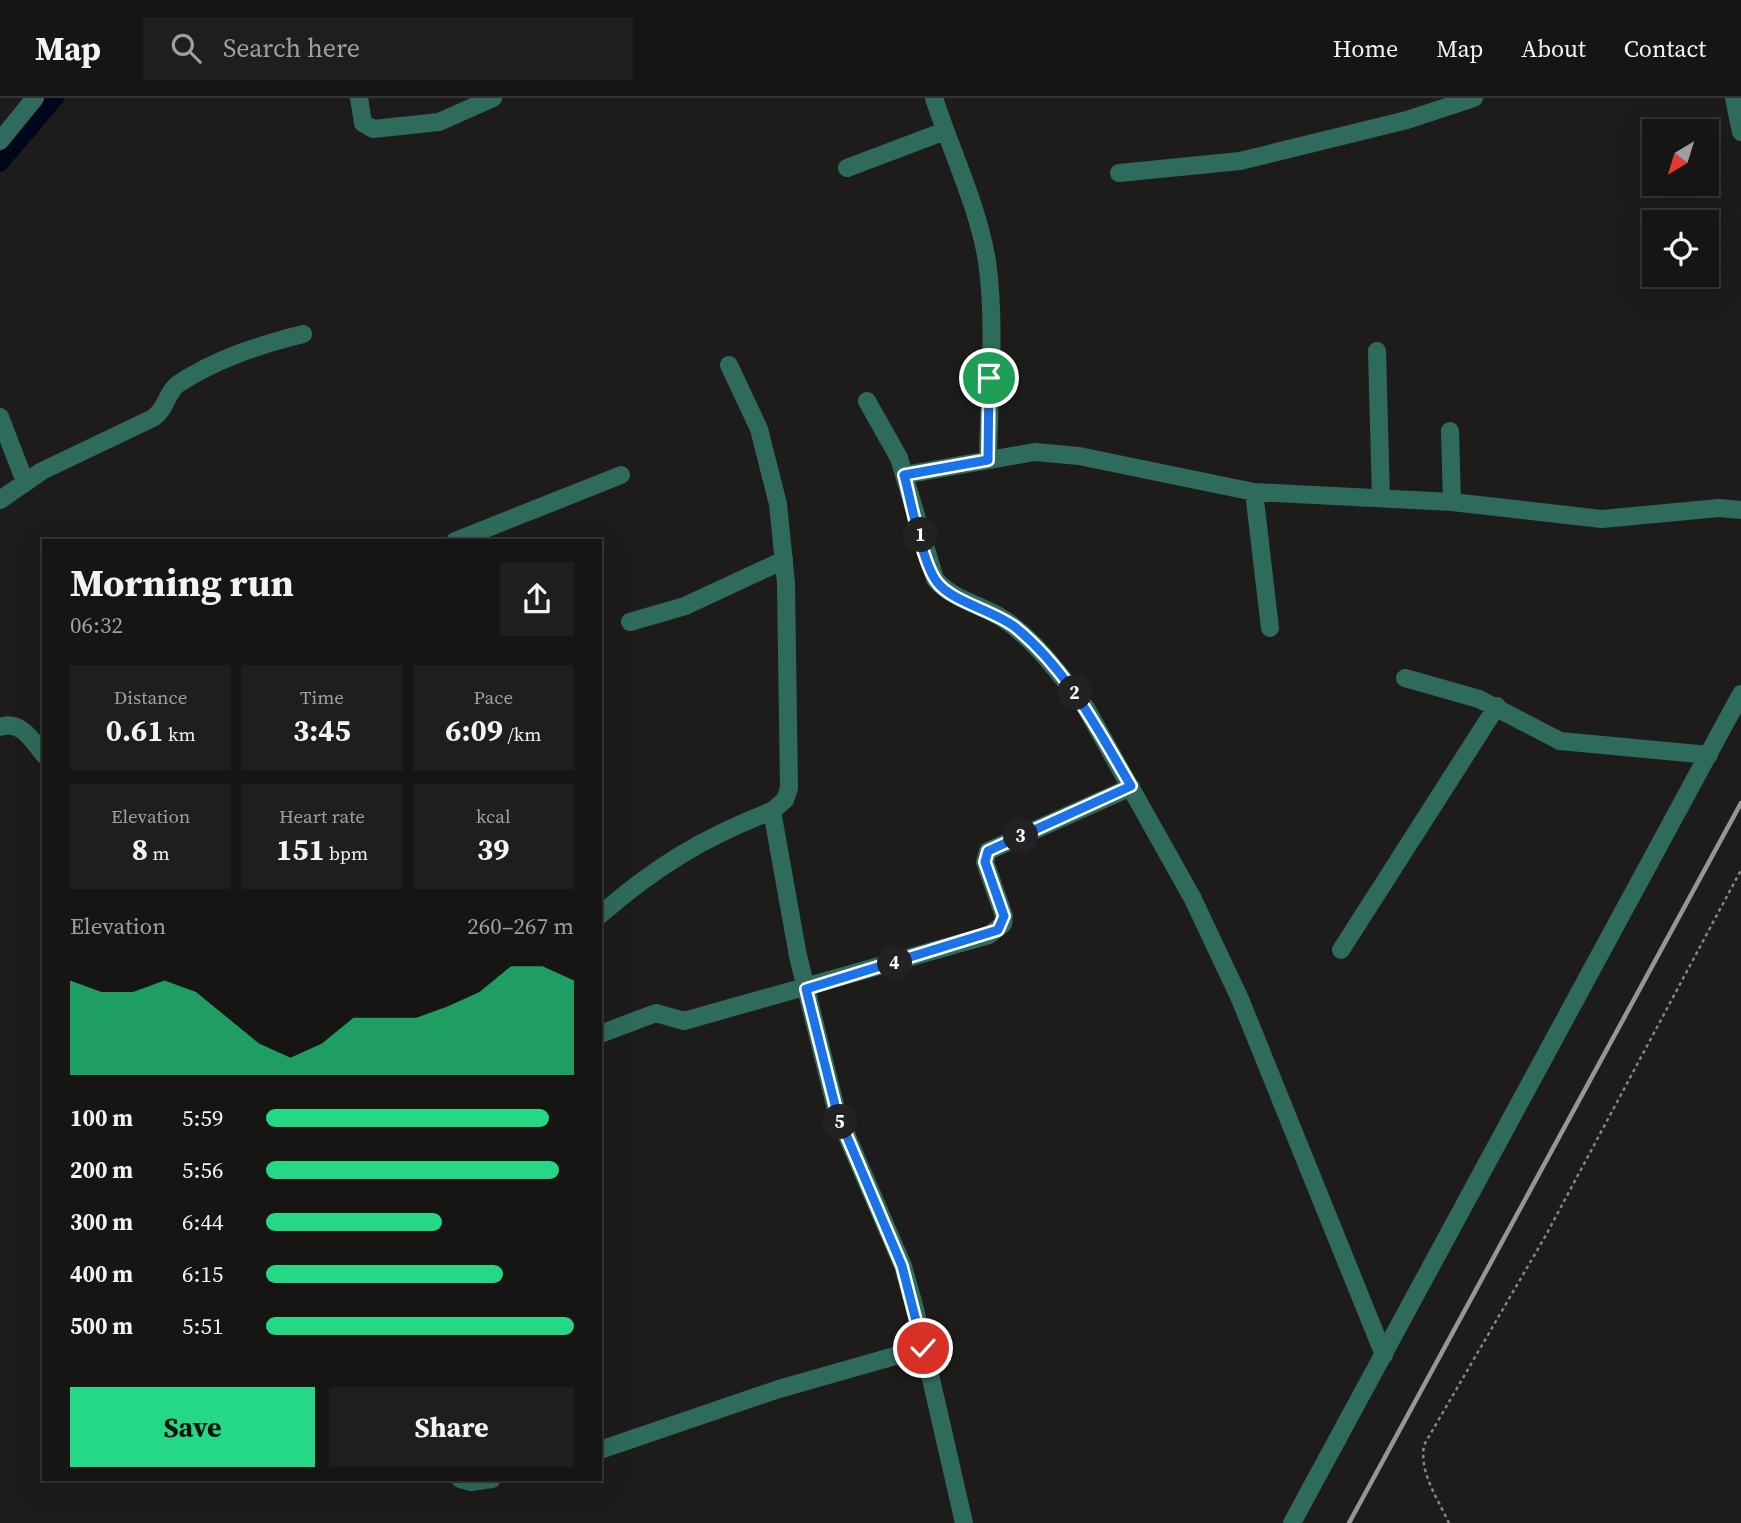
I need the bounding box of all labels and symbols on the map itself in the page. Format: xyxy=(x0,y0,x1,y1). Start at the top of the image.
north arrow xyxy=(1642,119,1718,196)
pin xyxy=(959,348,1019,408)
pin: 1 xyxy=(904,518,939,552)
pin: 2 xyxy=(1058,676,1092,710)
pin: 3 xyxy=(1004,818,1038,854)
pin: 4 xyxy=(878,946,912,980)
pin: 5 xyxy=(822,1104,858,1140)
pin xyxy=(893,1318,953,1378)

